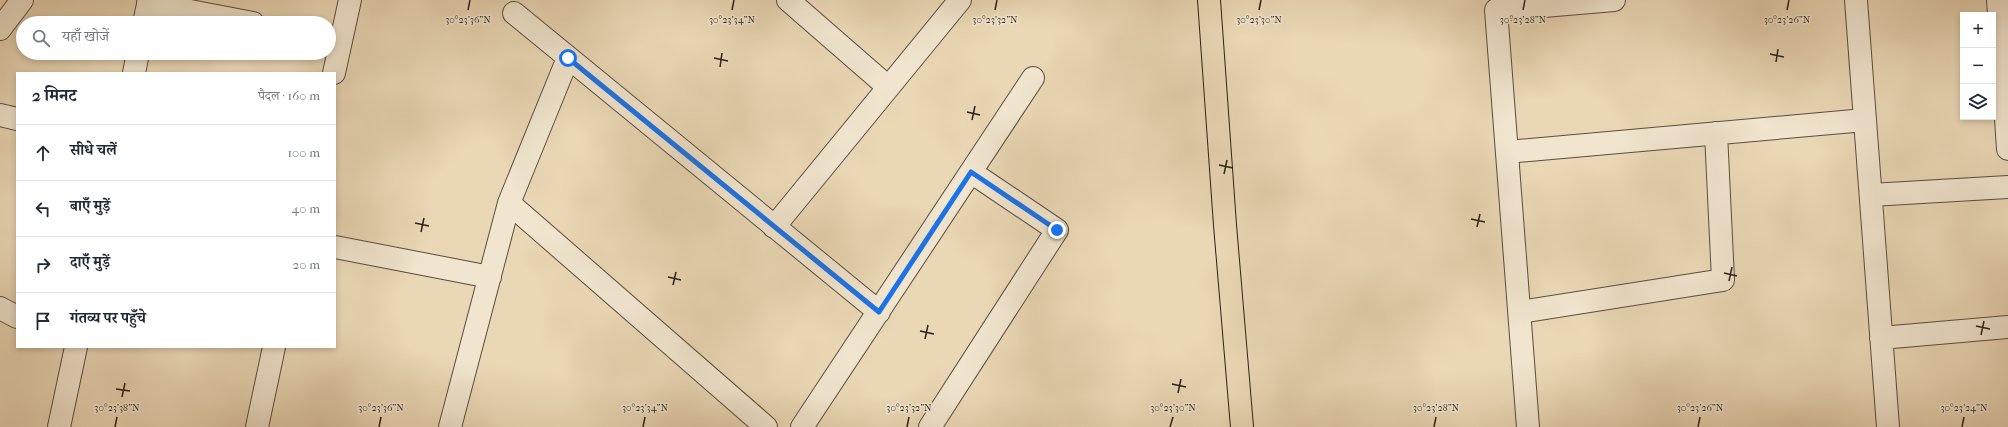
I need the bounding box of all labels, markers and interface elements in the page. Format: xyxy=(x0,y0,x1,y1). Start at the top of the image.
map controls xyxy=(1960,12,1996,120)
button: + xyxy=(1960,12,1996,48)
text: 30°23'36"N xyxy=(445,14,491,26)
text: 30°23'34"N xyxy=(709,14,755,26)
text: 30°23'32"N xyxy=(972,14,1018,26)
text: 30°23'30"N xyxy=(1236,14,1282,26)
text: 30°23'28"N xyxy=(1500,14,1547,26)
text: 30°23'26"N xyxy=(1764,14,1811,26)
search box xyxy=(16,16,336,60)
icon: search xyxy=(30,27,52,49)
text: यहाँ खोजें xyxy=(62,27,109,45)
button: − xyxy=(1960,48,1996,84)
route start xyxy=(559,49,577,67)
button: layers xyxy=(1960,84,1996,120)
text: 2 मिनट xyxy=(32,85,77,105)
text: पैदल · 160 m xyxy=(258,88,320,103)
text: सीधे चलें xyxy=(70,141,117,159)
icon: ahead xyxy=(32,142,54,164)
text: 100 m xyxy=(287,145,320,160)
text: बाएँ मुड़ें xyxy=(70,197,110,215)
icon: left xyxy=(32,198,54,220)
text: 40 m xyxy=(292,201,320,216)
route end xyxy=(1048,221,1066,239)
text: दाएँ मुड़ें xyxy=(70,253,110,271)
icon: right xyxy=(32,254,54,276)
text: 20 m xyxy=(293,257,320,272)
text: गंतव्य पर पहुँचे xyxy=(70,309,146,327)
icon: arrive xyxy=(32,310,54,332)
text: 30°23'38"N xyxy=(94,402,140,414)
text: 30°23'36"N xyxy=(358,402,404,414)
text: 30°23'34"N xyxy=(622,402,668,414)
text: 30°23'32"N xyxy=(886,402,932,414)
text: 30°23'30"N xyxy=(1150,402,1196,414)
text: 30°23'28"N xyxy=(1413,402,1460,414)
text: 30°23'26"N xyxy=(1677,402,1724,414)
text: 30°23'24"N xyxy=(1940,402,1988,414)

